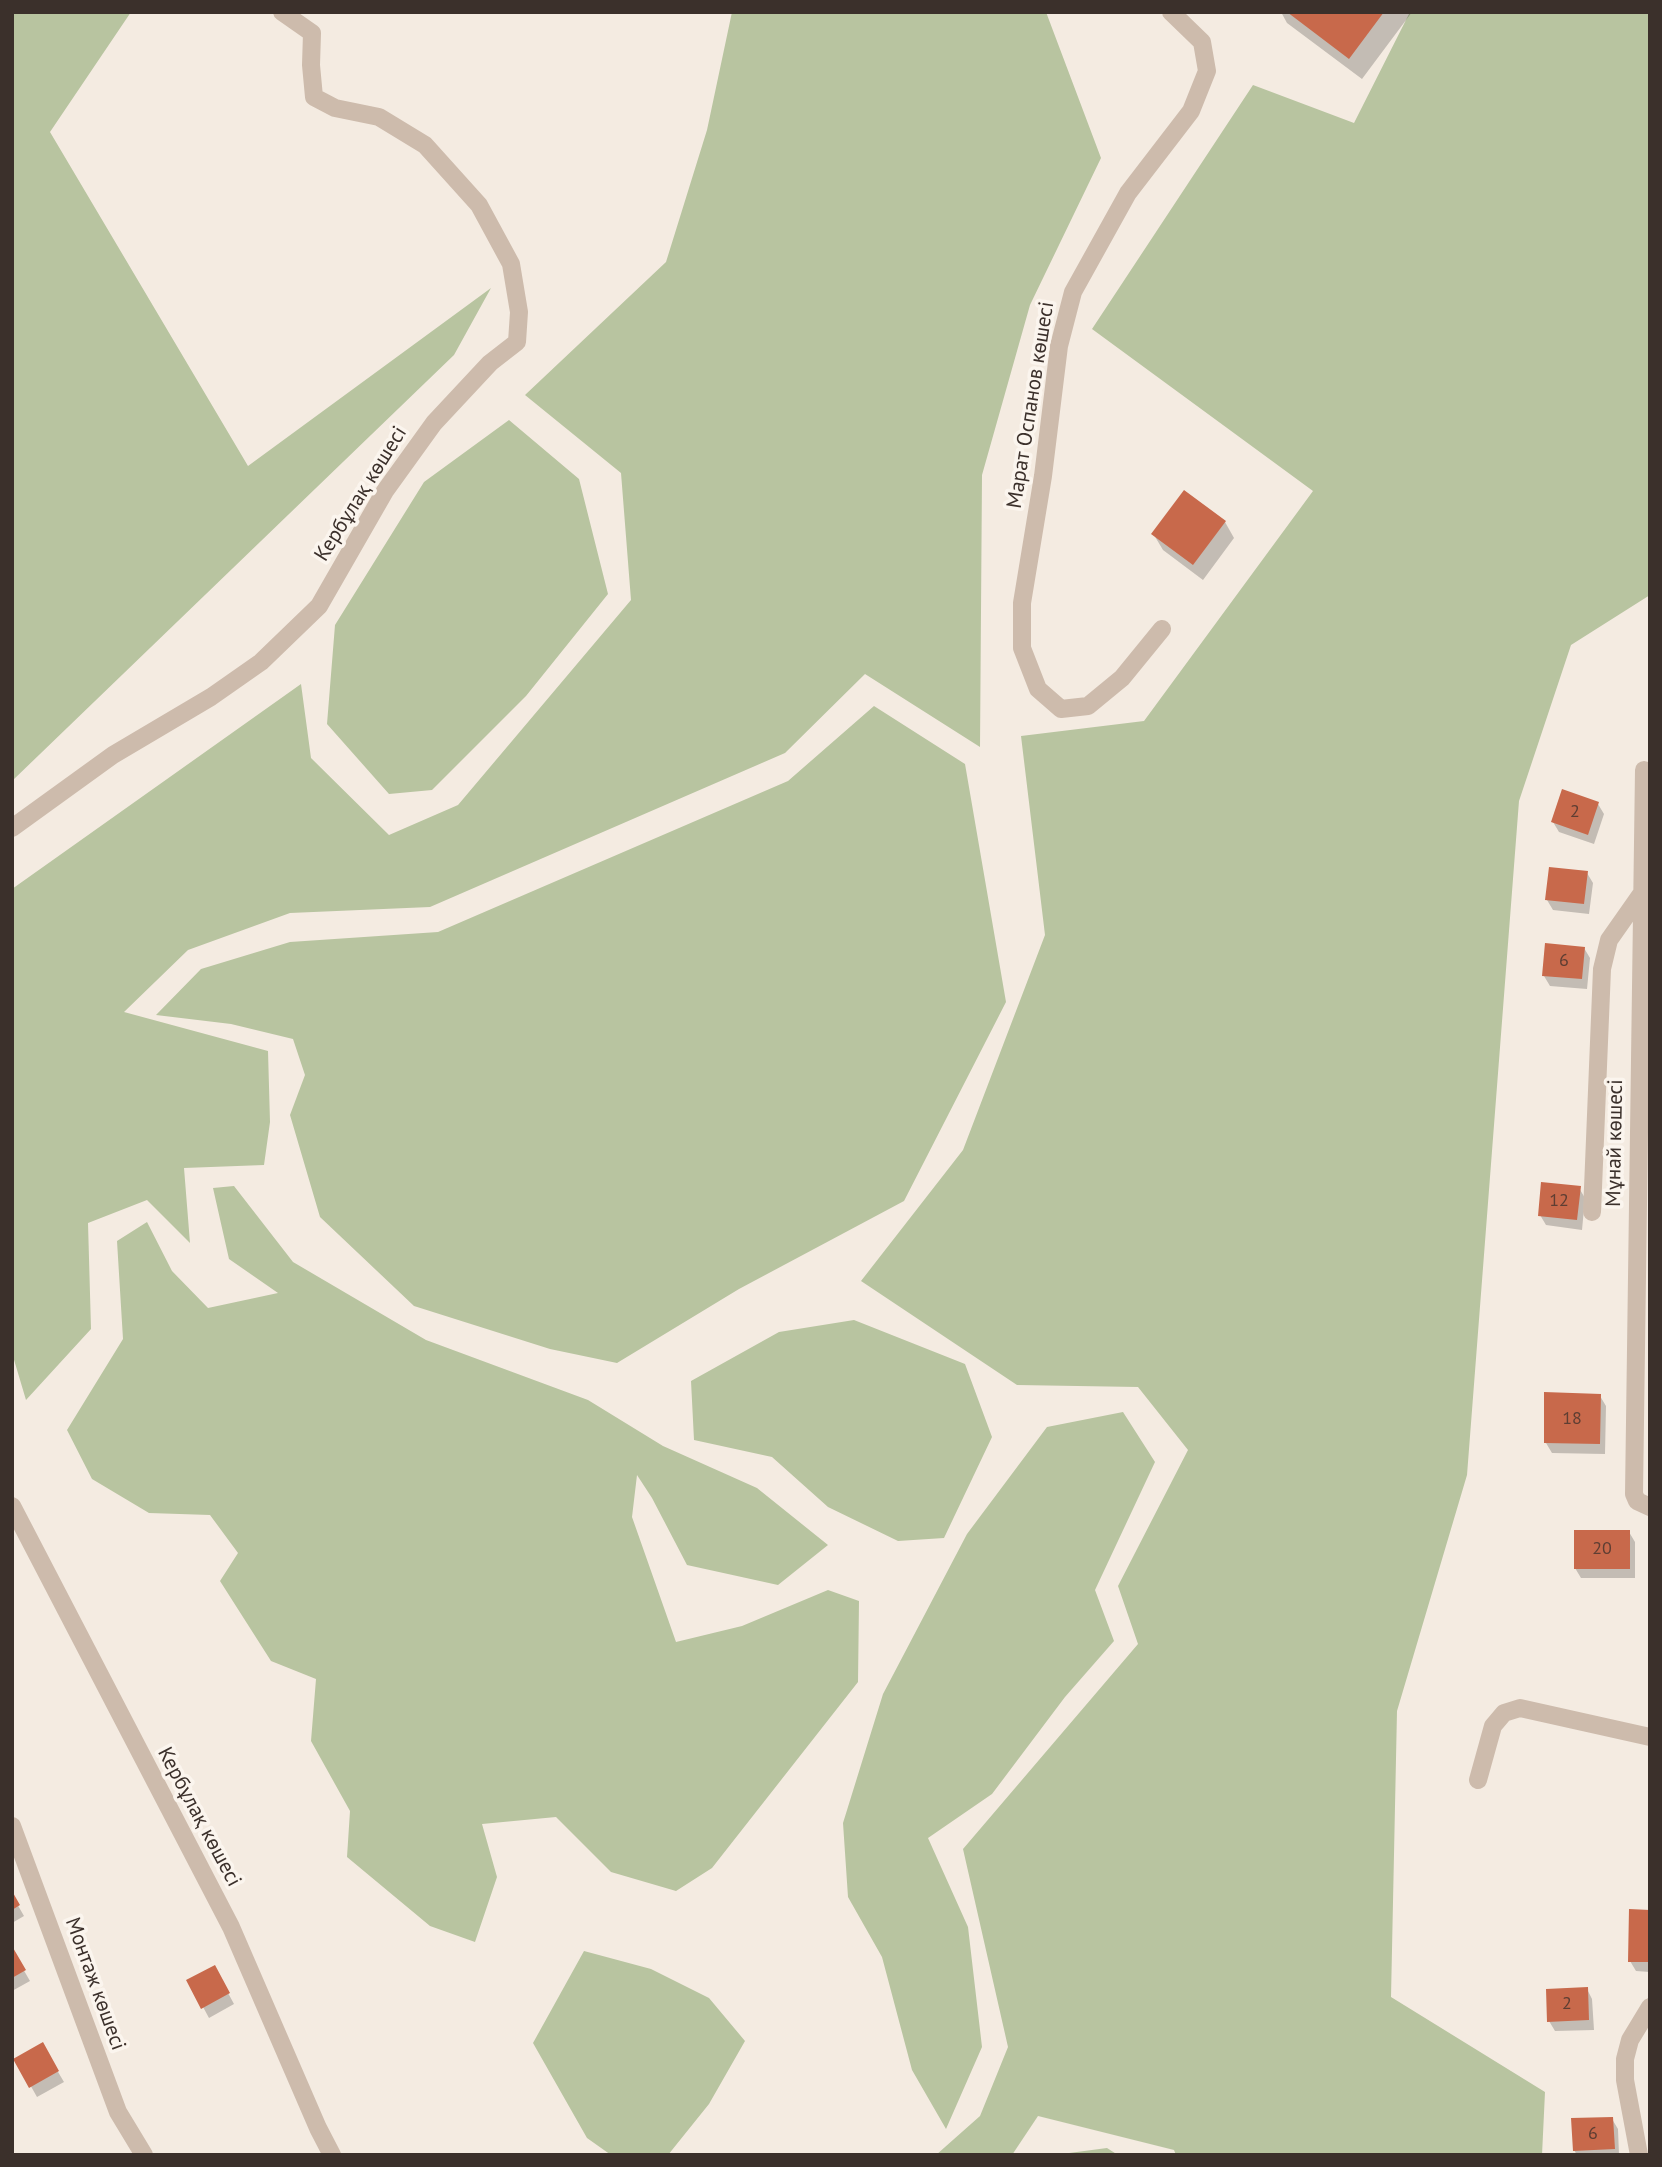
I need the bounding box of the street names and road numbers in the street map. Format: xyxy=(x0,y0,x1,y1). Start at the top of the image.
street label: Марат Оспанов көшесі xyxy=(1002,300,1060,510)
street label: Кербұлақ көшесі xyxy=(309,422,413,566)
street label: Мұнай көшесі xyxy=(1601,1079,1629,1207)
street label: Кербұлақ көшесі xyxy=(152,1743,246,1891)
street label: Монтаж көшесі xyxy=(59,1914,131,2054)

